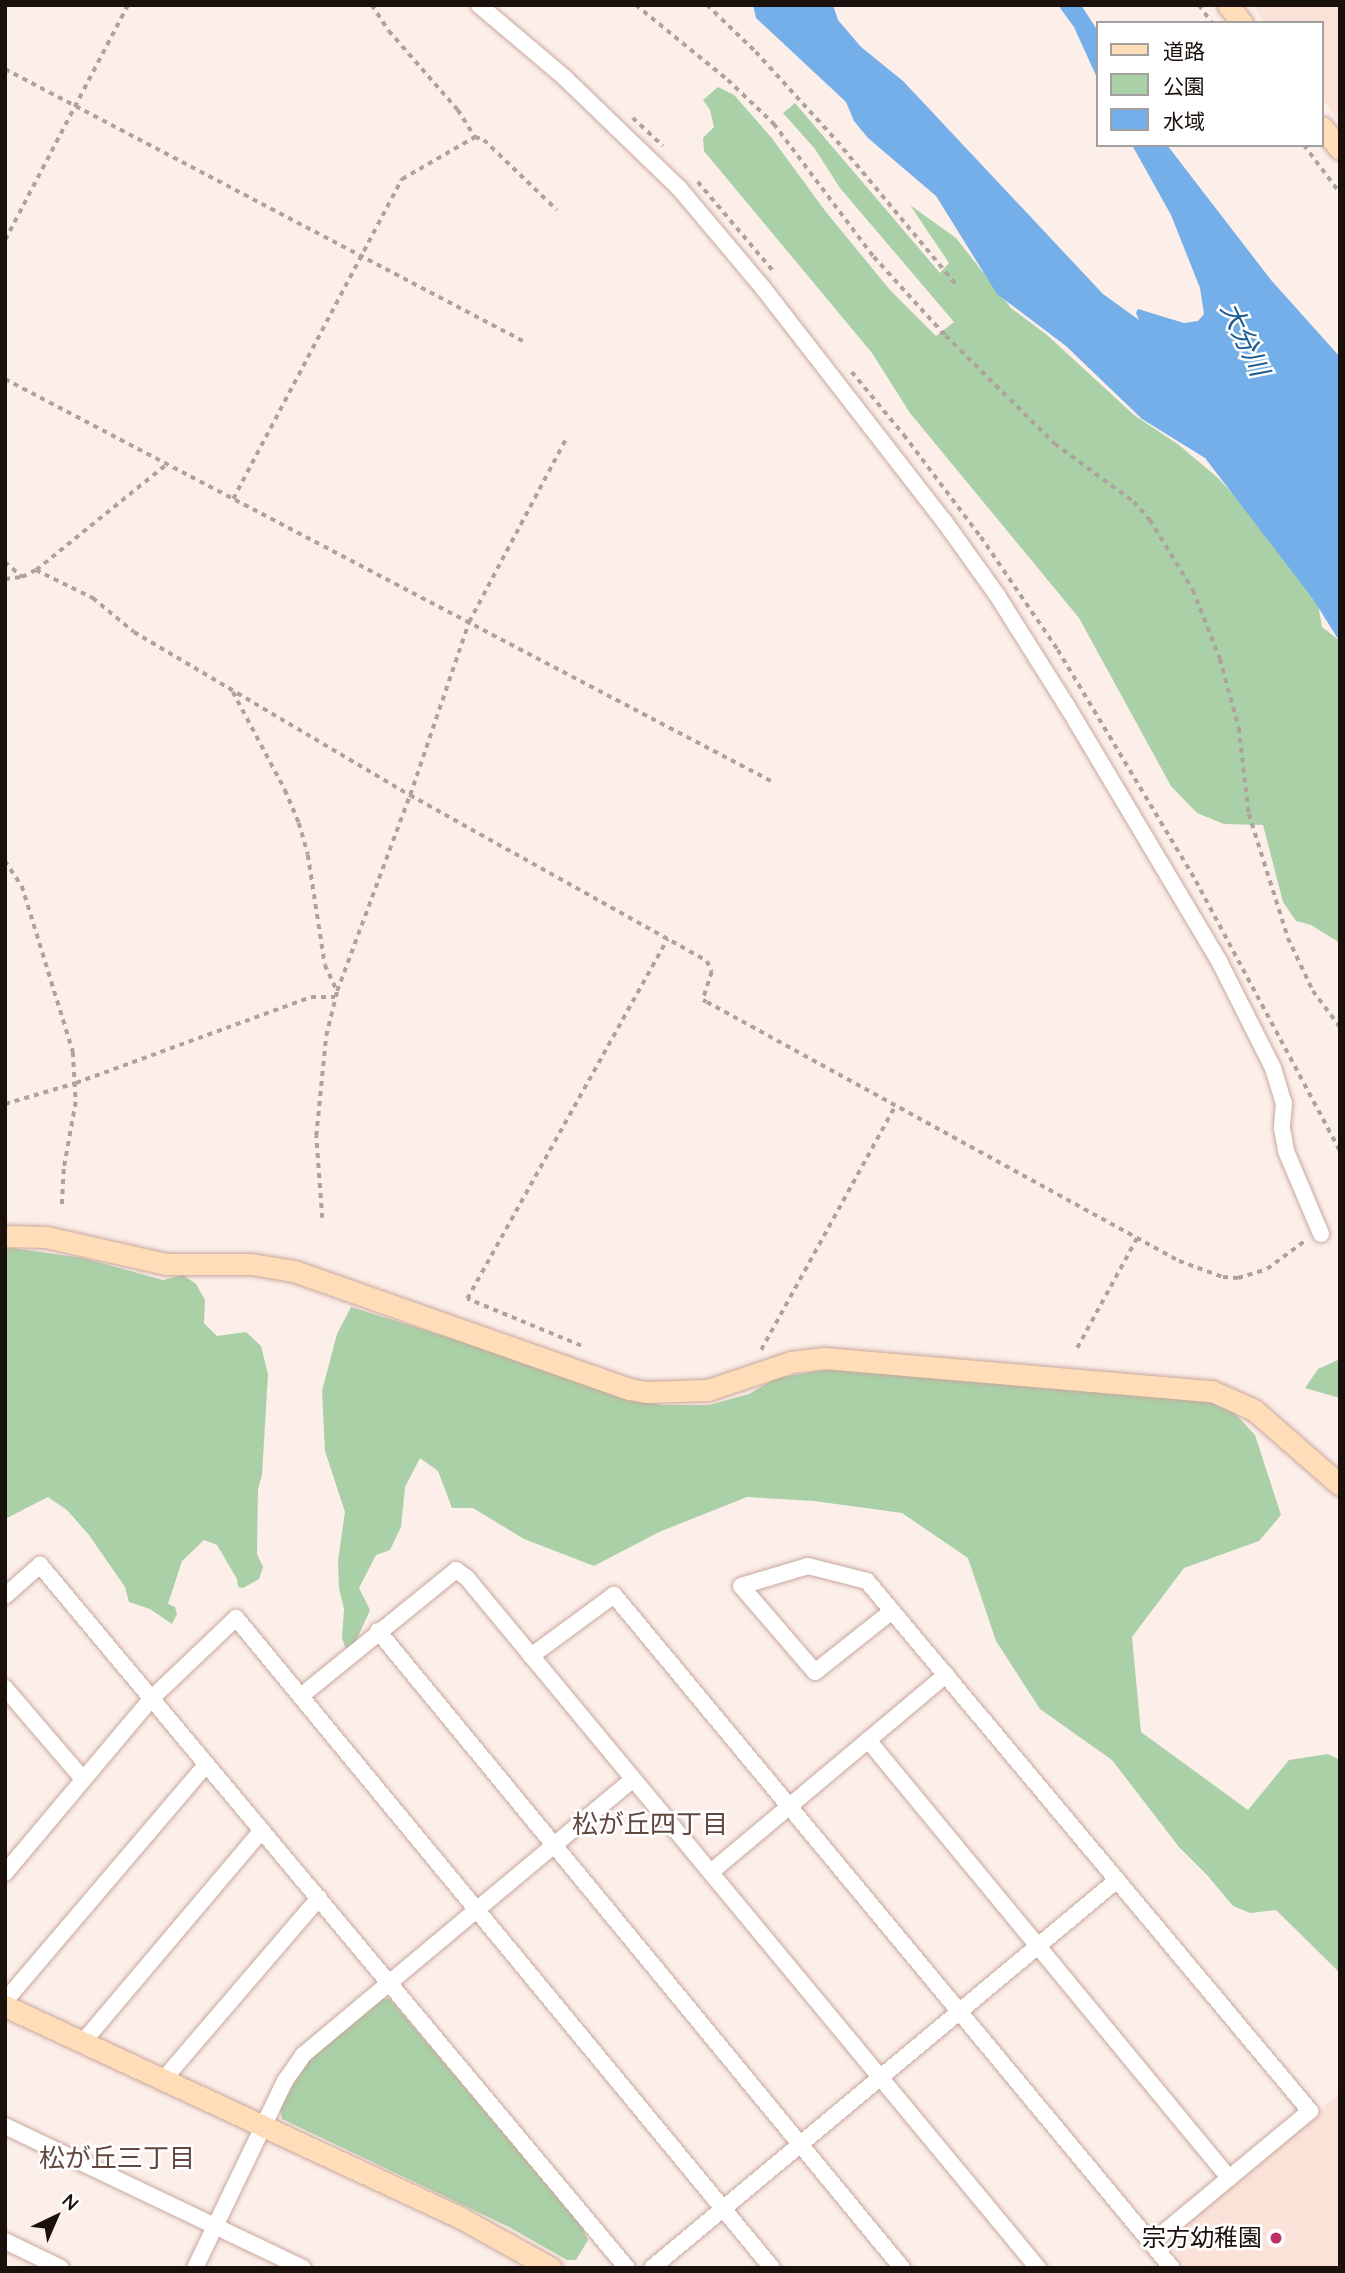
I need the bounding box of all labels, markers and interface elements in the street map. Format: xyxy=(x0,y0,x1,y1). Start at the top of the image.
legend xyxy=(1096,21,1324,147)
text: 道路 xyxy=(1163,38,1205,64)
text: 公園 xyxy=(1163,73,1205,99)
text: 水域 xyxy=(1163,108,1205,134)
water label: 大分川 xyxy=(1214,297,1276,381)
district label: 松が丘四丁目 xyxy=(572,1808,728,1840)
district label: 松が丘三丁目 xyxy=(39,2142,195,2174)
north arrow xyxy=(21,2182,91,2252)
text: N xyxy=(57,2188,84,2215)
place label: 宗方幼稚園 xyxy=(1142,2224,1262,2252)
marker: 宗方幼稚園 xyxy=(1268,2230,1284,2246)

